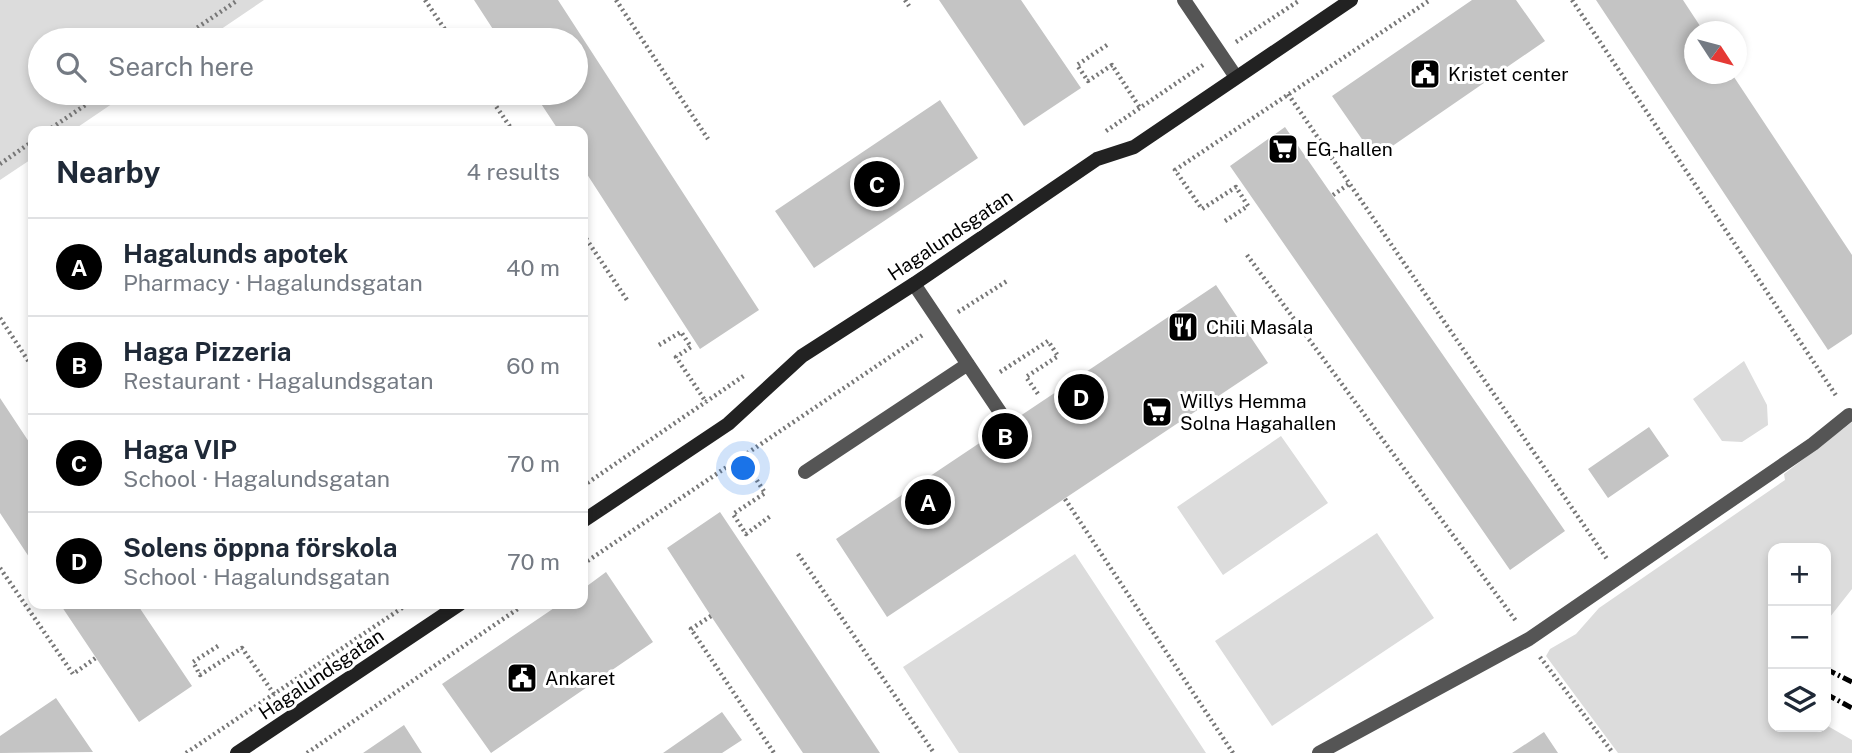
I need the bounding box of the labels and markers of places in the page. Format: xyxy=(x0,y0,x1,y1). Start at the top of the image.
public building icon: Kristet center xyxy=(1408,57,1442,91)
place label: Kristet center xyxy=(1448,63,1569,85)
supermarket icon: EG-hallen xyxy=(1266,132,1300,166)
place label: EG-hallen xyxy=(1306,138,1393,160)
pin: C xyxy=(854,158,900,210)
restaurant icon: Chili Masala xyxy=(1166,310,1200,344)
place label: Chili Masala xyxy=(1206,316,1313,338)
pin: D xyxy=(1058,371,1104,423)
place label: Willys Hemma Solna Hagahallen xyxy=(1180,390,1336,434)
supermarket icon: Willys Hemma Solna Hagahallen xyxy=(1140,395,1174,429)
pin: B xyxy=(982,410,1028,462)
pin: A xyxy=(905,476,951,528)
public building icon: Ankaret xyxy=(505,661,539,695)
place label: Ankaret xyxy=(545,667,615,689)

